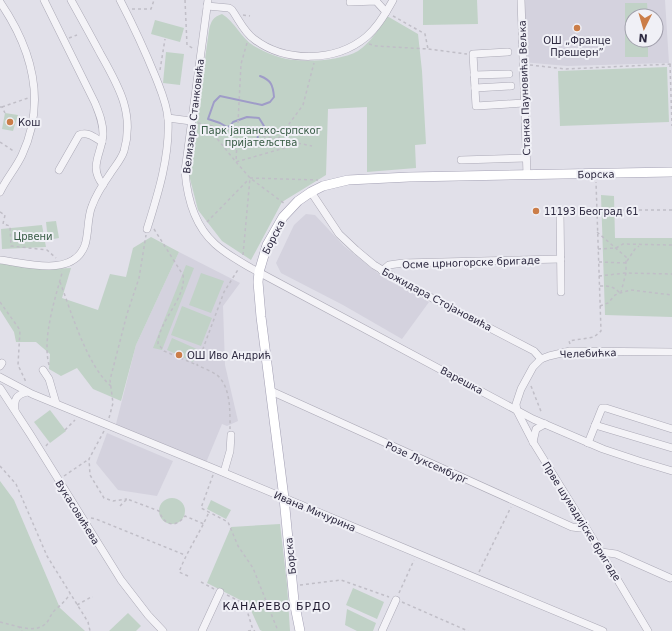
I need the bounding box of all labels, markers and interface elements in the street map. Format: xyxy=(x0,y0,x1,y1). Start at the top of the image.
north arrow xyxy=(624,8,664,48)
street label: Станка Пауновића Вељка xyxy=(517,20,532,156)
marker: ОШ „Франце Прешерн” xyxy=(572,23,582,33)
text: N xyxy=(638,31,648,44)
place label: ОШ „Франце Прешерн” xyxy=(543,35,611,58)
street label: Велизара Станковића xyxy=(181,58,206,174)
marker: Кош xyxy=(5,117,15,127)
place label: Кош xyxy=(18,117,40,128)
park label: Парк јапанско-српског пријатељства xyxy=(201,125,321,148)
street label: Борска xyxy=(577,169,615,180)
marker: 11193 Београд 61 xyxy=(531,206,541,216)
place label: 11193 Београд 61 xyxy=(544,206,639,217)
street label: Борска xyxy=(260,218,287,256)
park label: Црвени xyxy=(13,231,53,242)
street label: Осме црногорске бригаде xyxy=(402,255,540,270)
street label: Божидара Стојановића xyxy=(380,266,494,333)
street label: Челебићка xyxy=(559,347,617,360)
marker: ОШ Иво Андрић xyxy=(174,350,184,360)
place label: ОШ Иво Андрић xyxy=(187,350,271,361)
street label: Варешка xyxy=(439,365,485,396)
street label: Розе Луксембург xyxy=(384,439,470,486)
street label: Прве шумадијске бригаде xyxy=(540,460,623,583)
street label: Вукасовићева xyxy=(53,478,102,546)
street label: Ивана Мичурина xyxy=(272,489,357,534)
street label: Борска xyxy=(283,537,298,575)
district label: КАНАРЕВО БРДО xyxy=(223,600,331,613)

